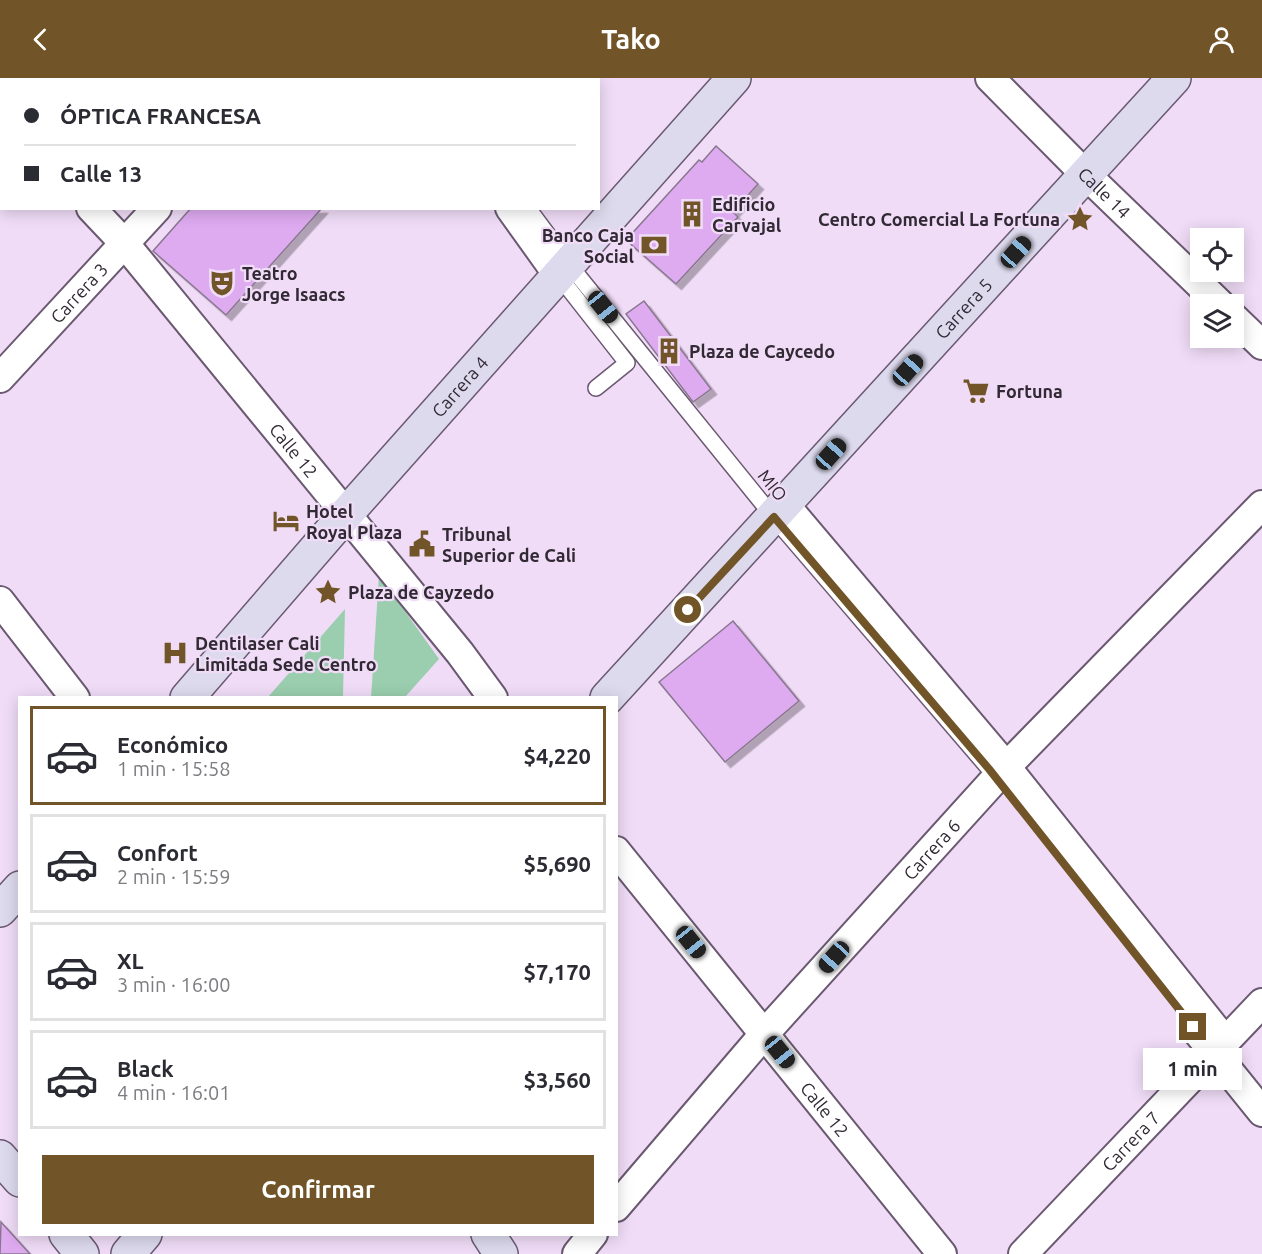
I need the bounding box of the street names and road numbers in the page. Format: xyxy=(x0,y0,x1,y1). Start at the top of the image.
street label: Calle 14 xyxy=(1074,163,1135,222)
street label: Carrera 3 xyxy=(46,259,111,327)
street label: Carrera 5 xyxy=(931,274,996,343)
street label: Carrera 4 xyxy=(427,352,492,421)
street label: Calle 12 xyxy=(266,419,322,481)
street label: MIO xyxy=(754,465,792,505)
street label: Carrera 6 xyxy=(899,815,964,884)
street label: Calle 12 xyxy=(797,1078,853,1140)
street label: Carrera 7 xyxy=(1098,1107,1163,1175)

